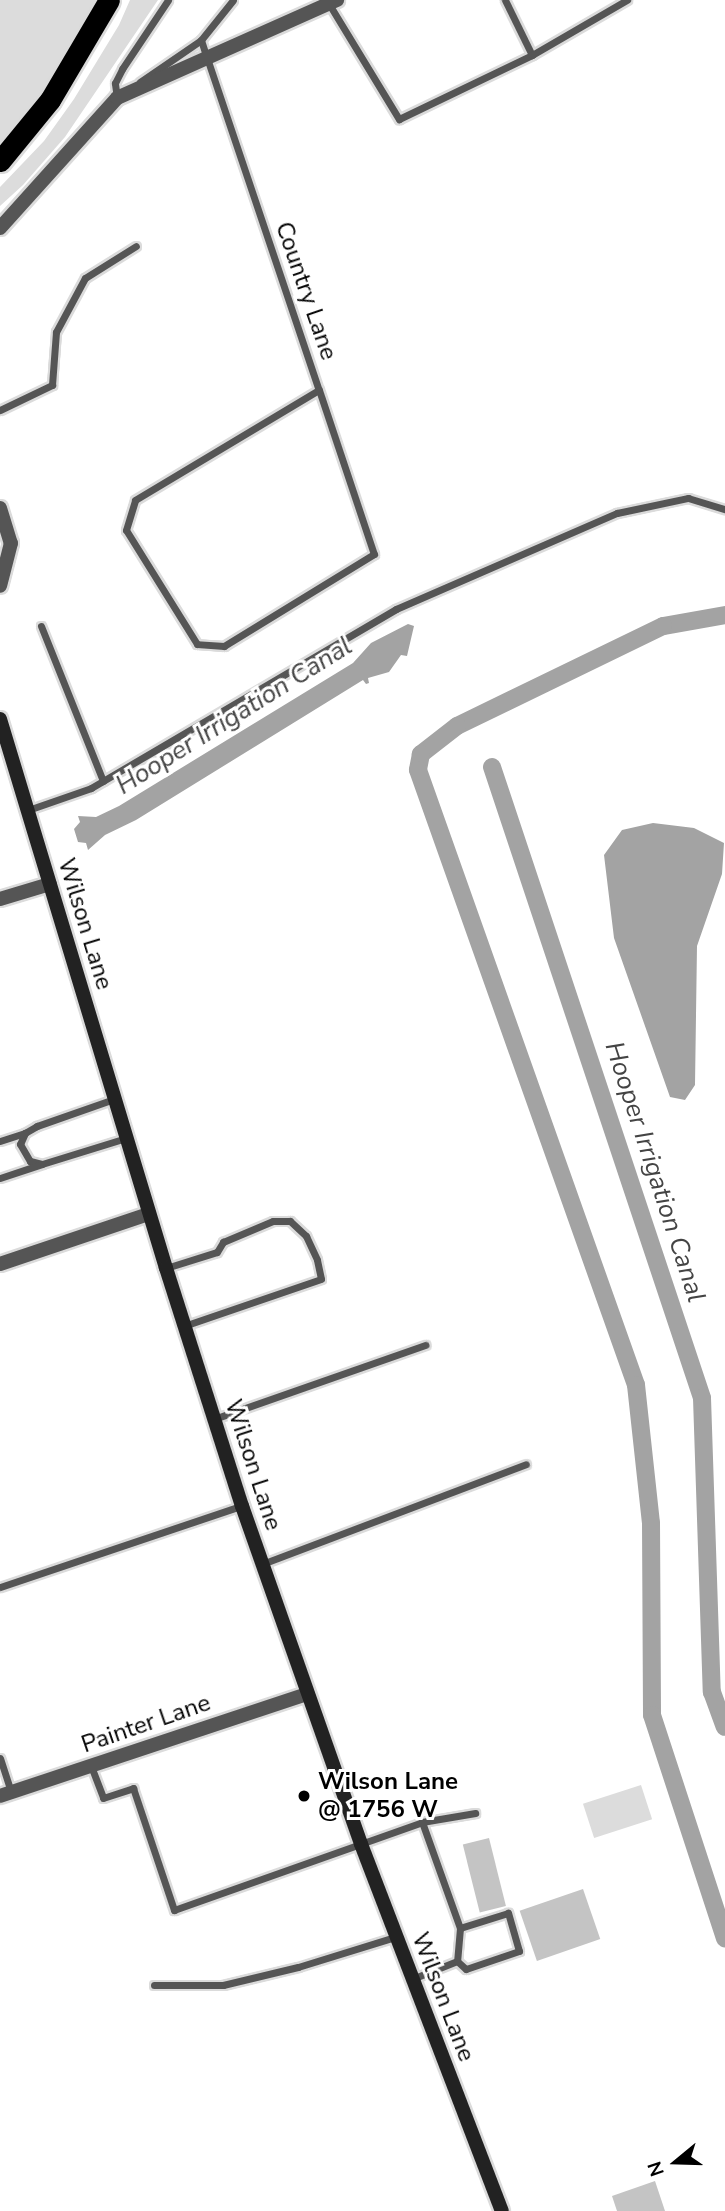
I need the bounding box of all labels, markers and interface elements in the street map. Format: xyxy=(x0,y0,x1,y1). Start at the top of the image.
street label: Country Lane xyxy=(269,218,343,364)
water label: Hooper Irrigation Canal xyxy=(110,631,358,801)
street label: Wilson Lane xyxy=(51,855,119,993)
water label: Hooper Irrigation Canal xyxy=(598,1038,712,1306)
street label: Wilson Lane xyxy=(218,1396,288,1534)
street label: Painter Lane xyxy=(78,1688,214,1760)
place label: Wilson Lane @ 1756 W xyxy=(318,1768,458,1824)
marker: Wilson Lane @ 1756 W xyxy=(296,1788,312,1804)
street label: Wilson Lane xyxy=(405,1928,481,2066)
north arrow xyxy=(641,2127,711,2197)
text: N xyxy=(642,2158,671,2180)

